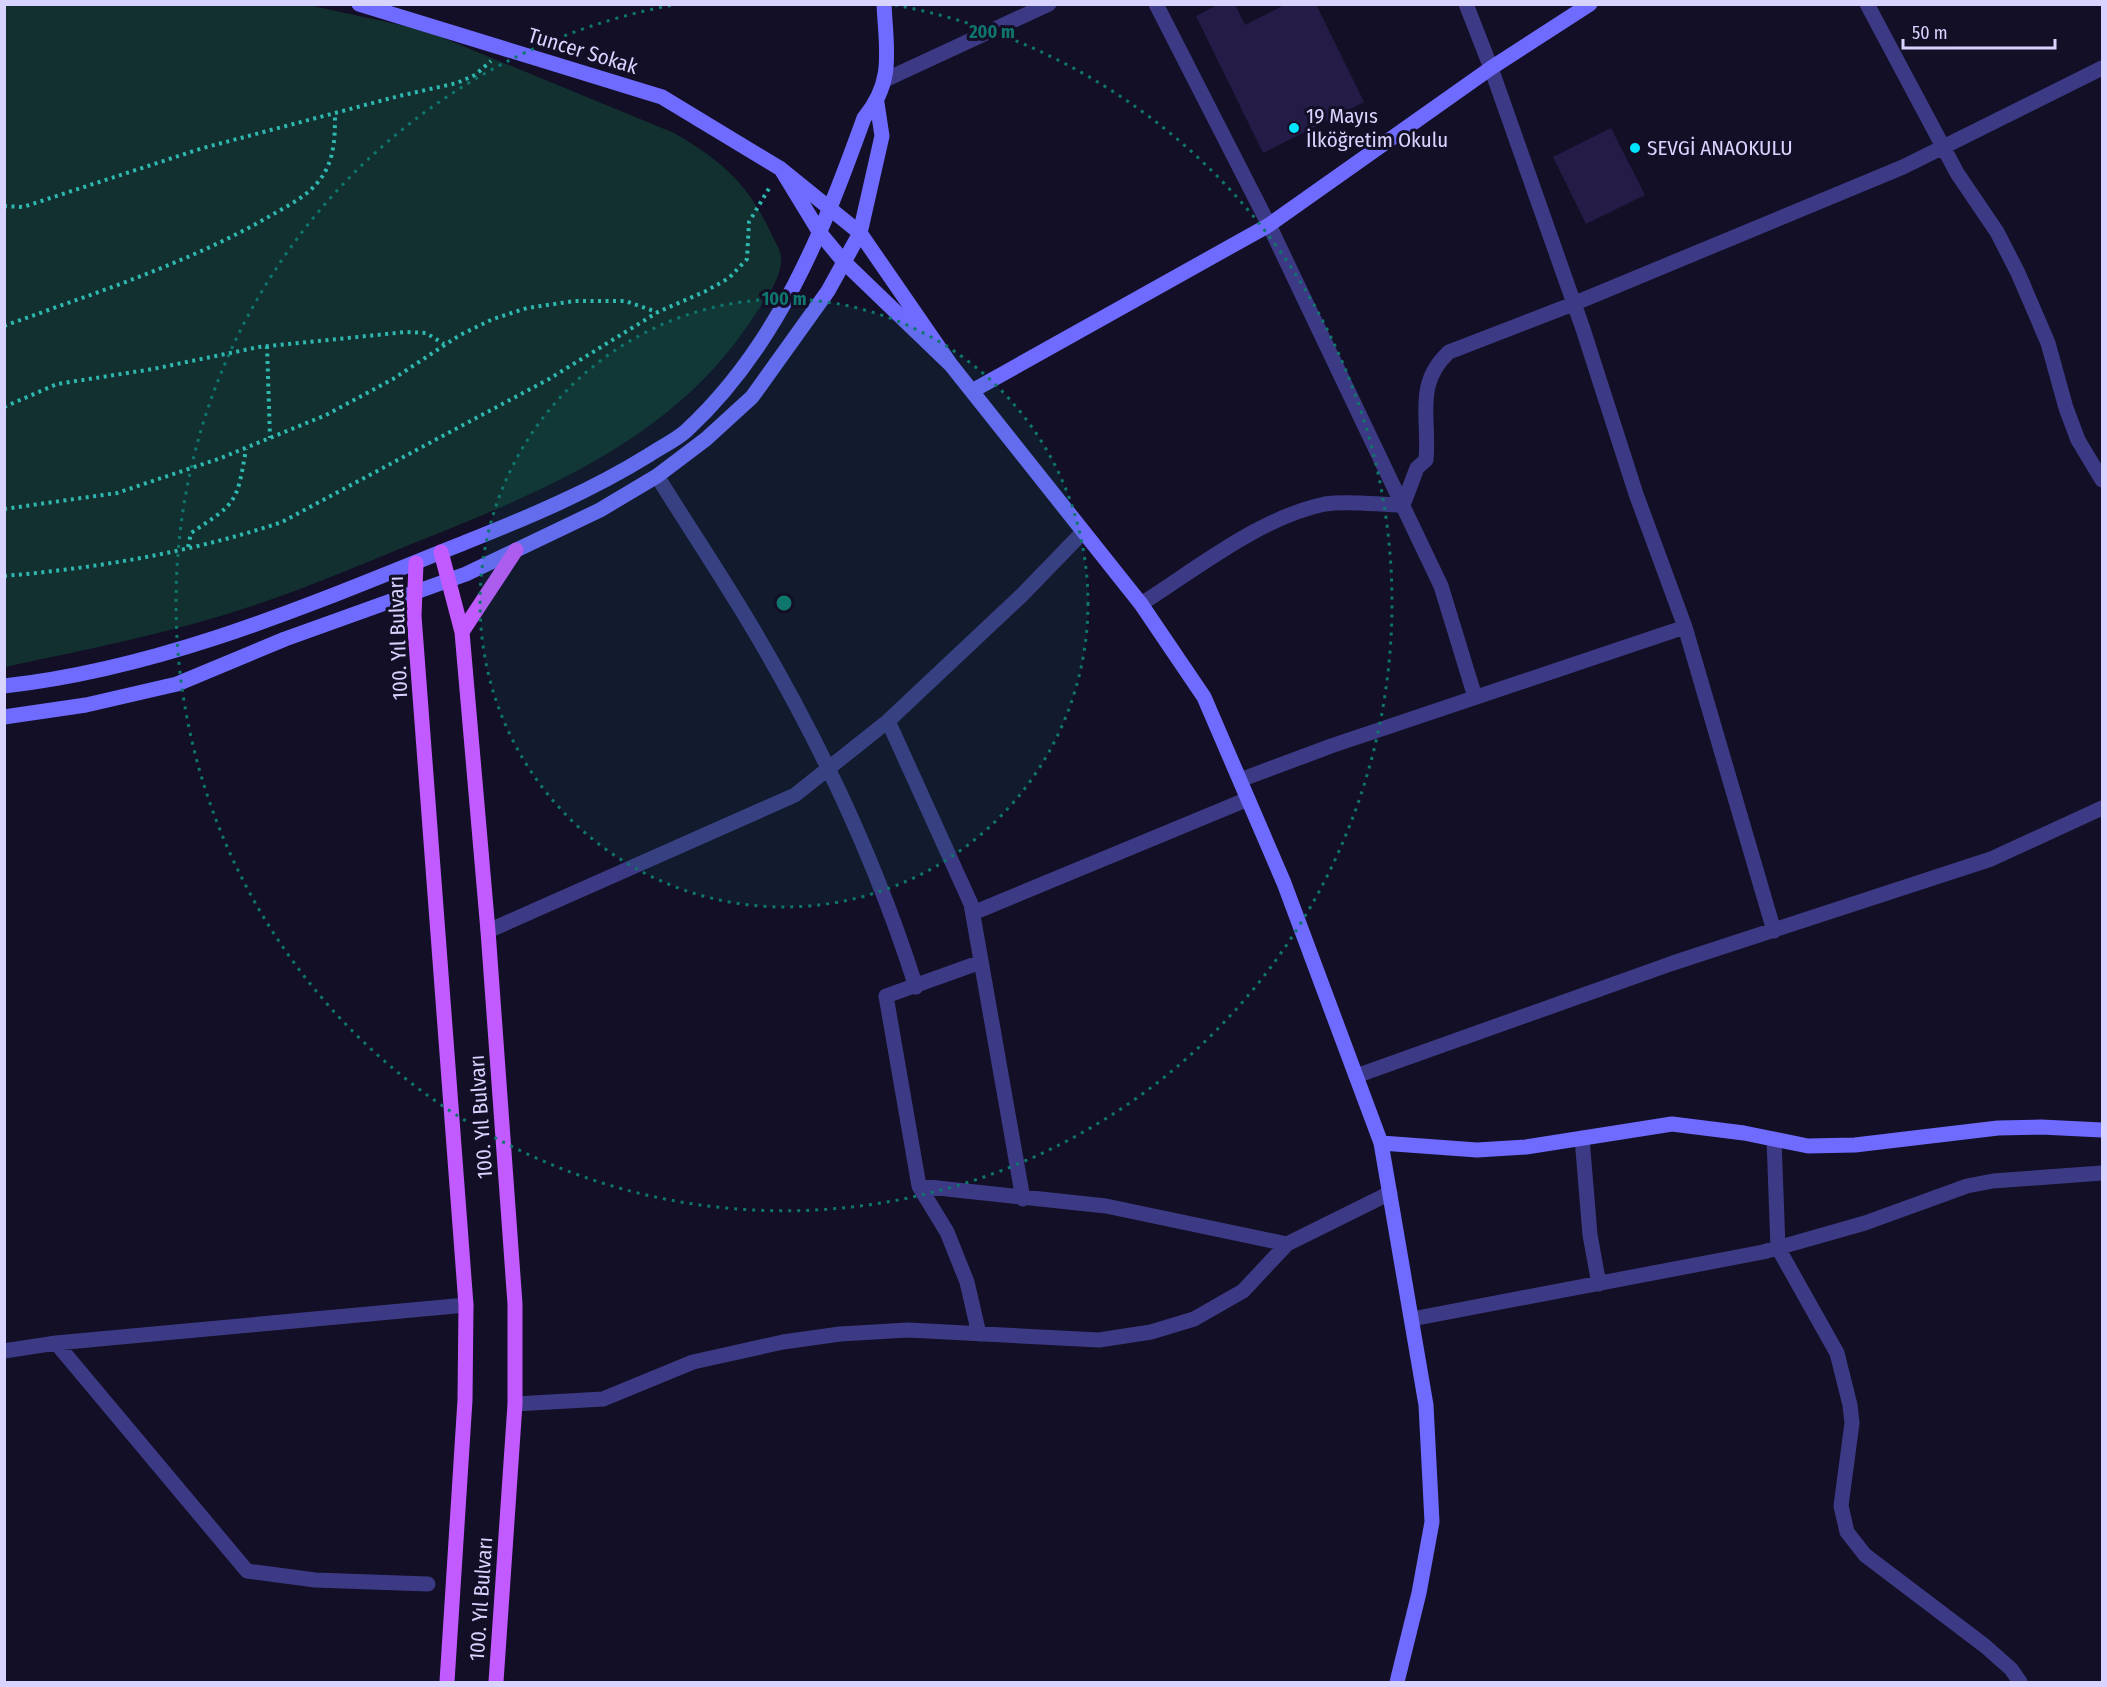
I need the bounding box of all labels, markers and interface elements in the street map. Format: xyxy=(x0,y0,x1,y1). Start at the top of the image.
scale bar xyxy=(1903,12,2054,50)
text: 200 m xyxy=(968,21,1015,43)
street label: Tuncer Sokak xyxy=(525,22,641,80)
text: 50 m xyxy=(1912,22,1948,44)
place label: 19 Mayıs İlköğretim Okulu xyxy=(1306,103,1448,153)
marker: 19 Mayıs İlköğretim Okulu xyxy=(1287,121,1301,135)
place label: SEVGİ ANAOKULU xyxy=(1647,135,1793,161)
marker: SEVGİ ANAOKULU xyxy=(1628,141,1642,155)
text: 100 m xyxy=(762,288,806,310)
street label: 100. Yıl Bulvarı xyxy=(383,575,413,701)
centre of rings xyxy=(774,593,794,613)
street label: 100. Yıl Bulvarı xyxy=(464,1054,498,1180)
street label: 100. Yıl Bulvarı xyxy=(464,1536,498,1662)

